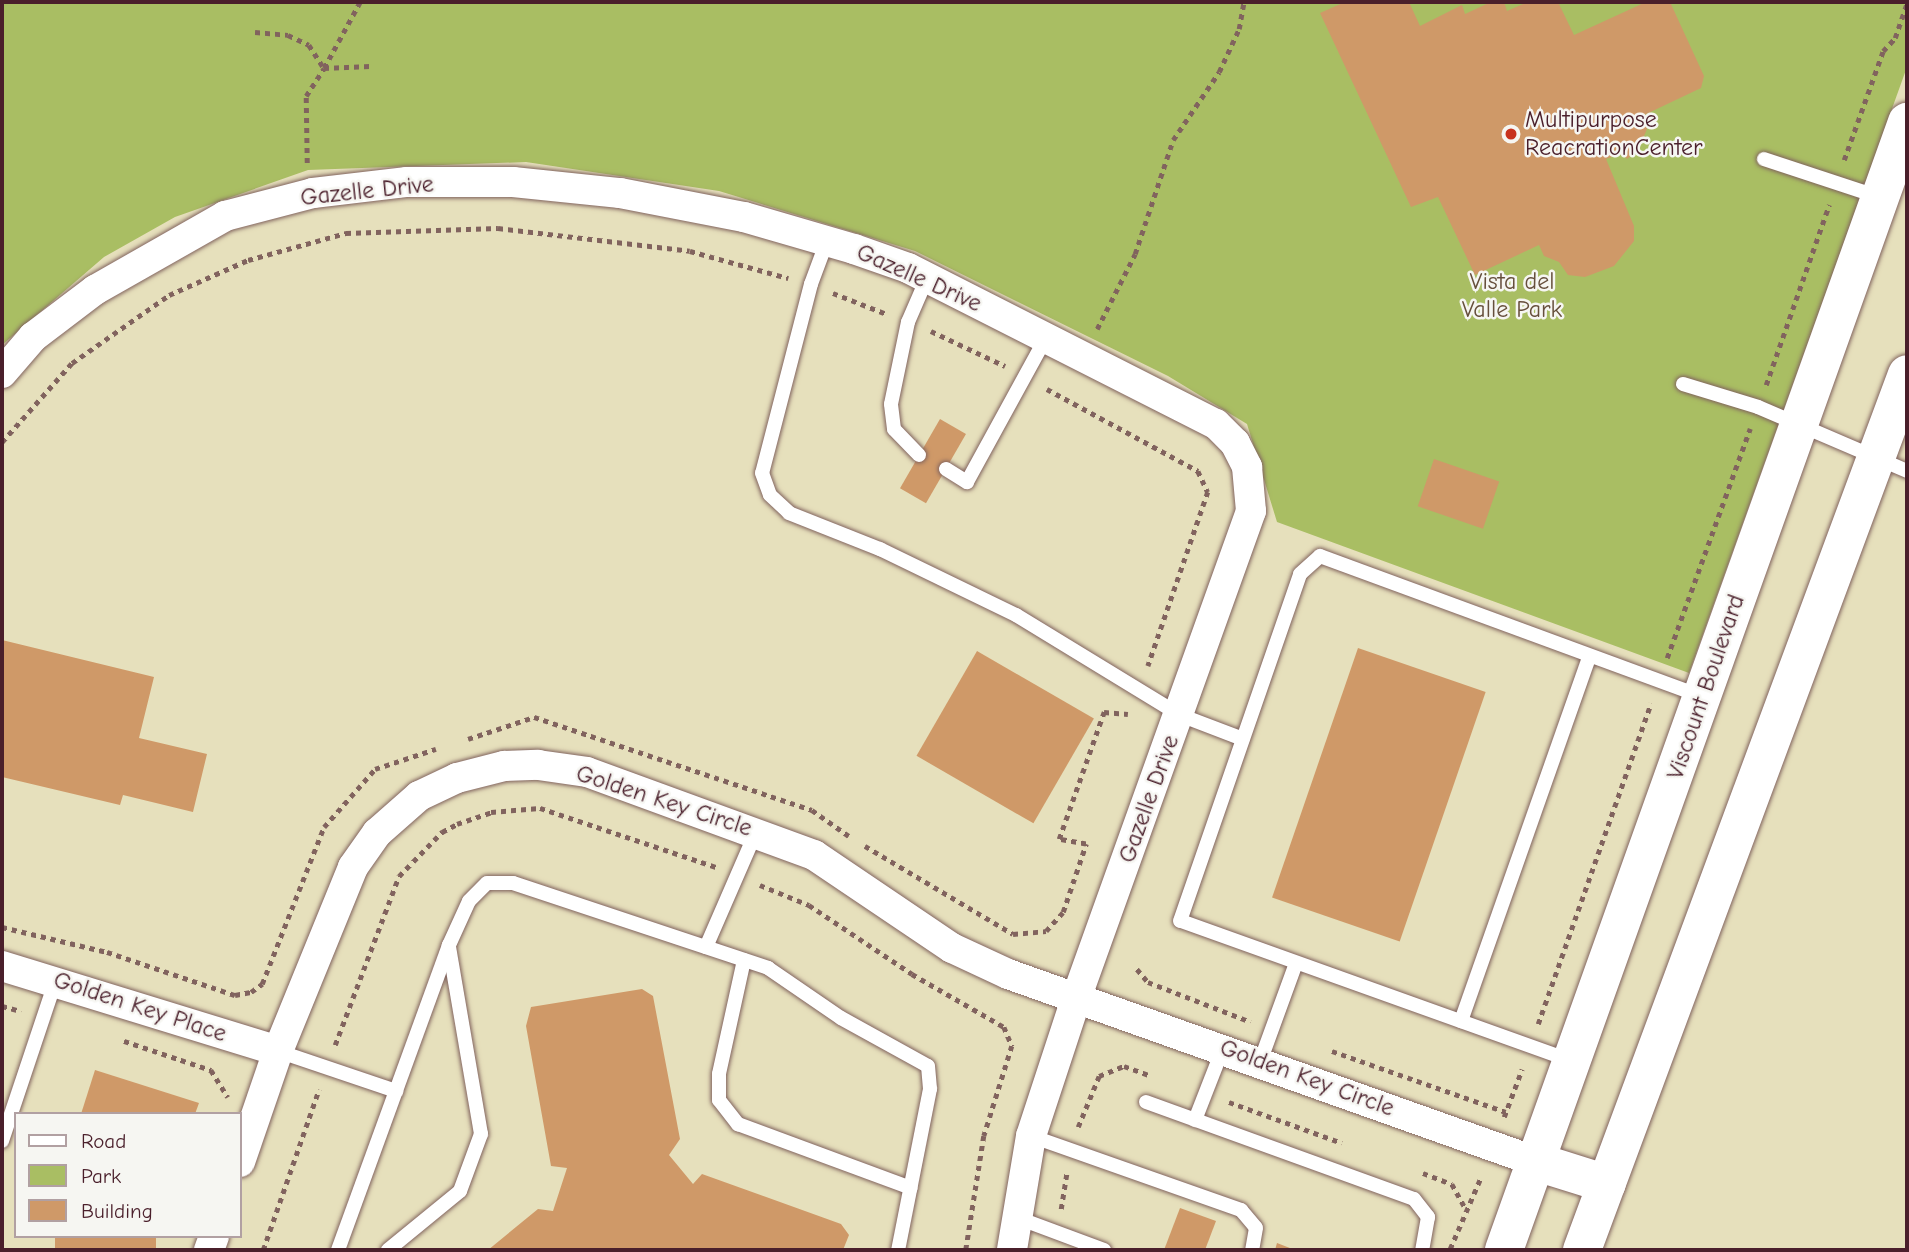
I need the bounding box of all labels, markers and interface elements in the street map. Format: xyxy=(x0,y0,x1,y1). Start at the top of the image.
place label: Multipurpose ReacrationCenter xyxy=(1525,106,1702,162)
marker: Multipurpose ReacrationCenter xyxy=(1503,126,1519,142)
street label: Gazelle Drive xyxy=(299,170,435,212)
street label: Gazelle Drive xyxy=(852,238,986,318)
park label: Vista del Valle Park xyxy=(1462,268,1562,324)
street label: Viscount Boulevard xyxy=(1661,591,1751,783)
street label: Gazelle Drive xyxy=(1113,731,1185,867)
street label: Golden Key Circle xyxy=(572,759,756,843)
street label: Golden Key Place xyxy=(50,965,230,1049)
street label: Golden Key Circle xyxy=(1216,1033,1398,1123)
legend xyxy=(14,1112,242,1238)
text: Road xyxy=(81,1129,126,1153)
text: Park xyxy=(81,1164,121,1188)
text: Building xyxy=(81,1199,153,1223)

